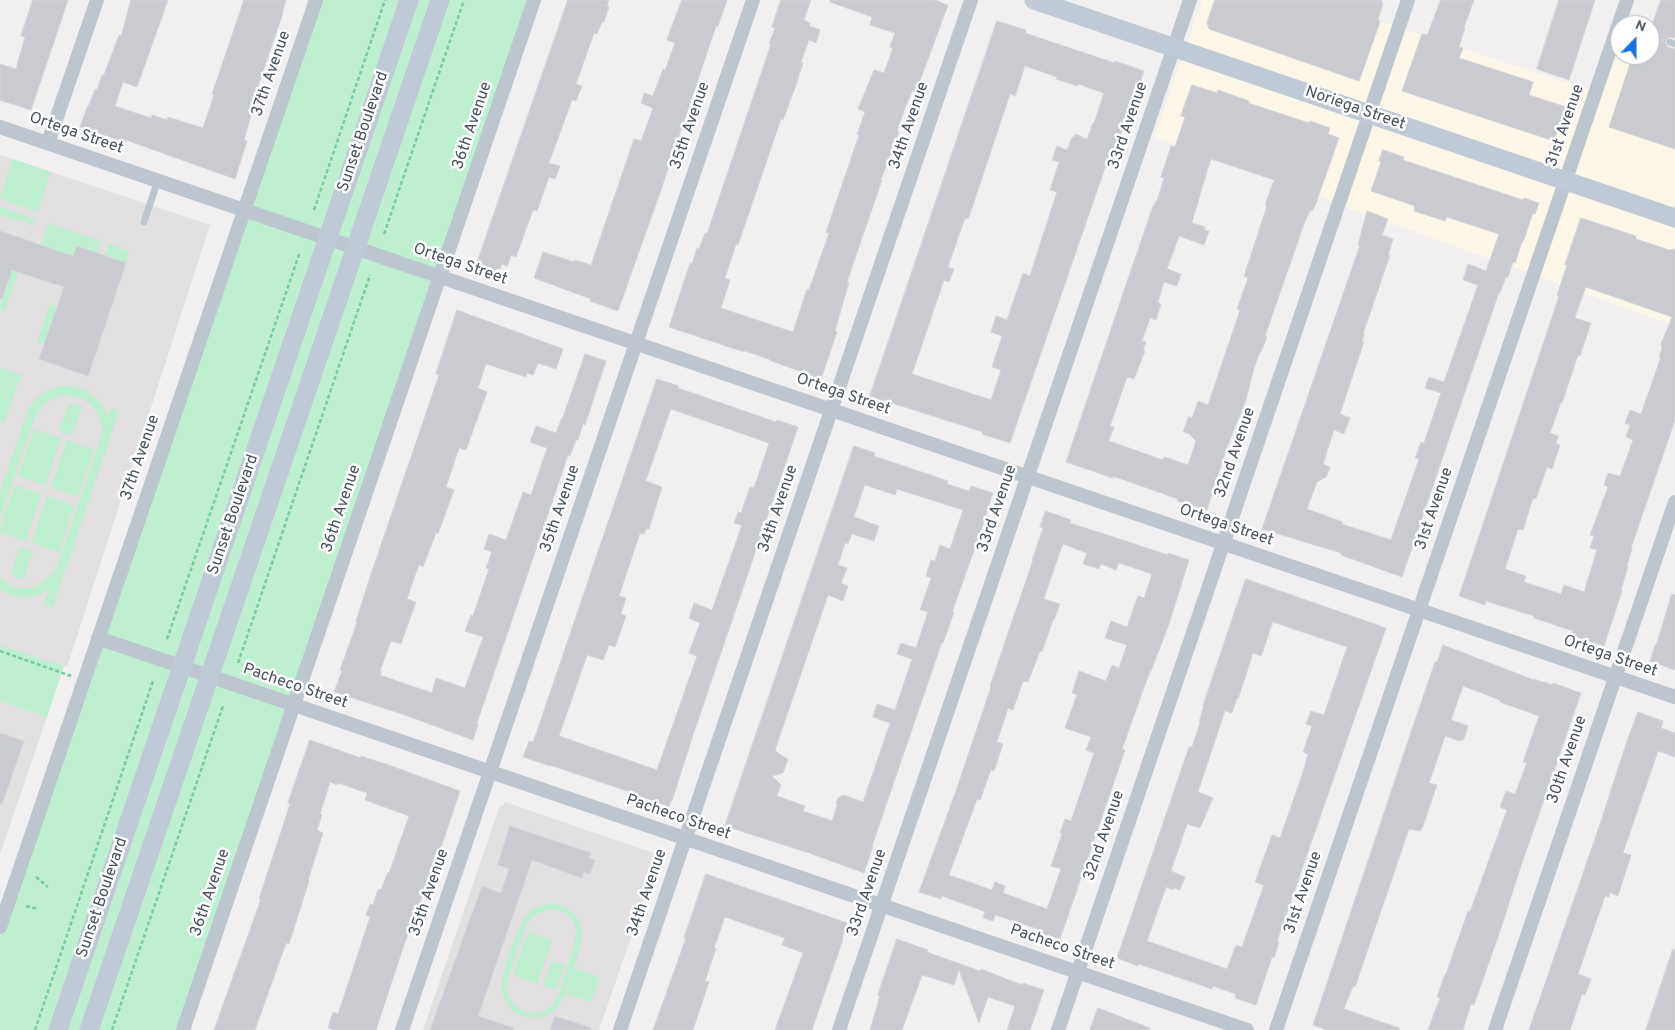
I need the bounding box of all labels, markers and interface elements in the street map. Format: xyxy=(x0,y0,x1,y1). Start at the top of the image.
north arrow xyxy=(1610,15,1660,65)
text: N xyxy=(1633,17,1648,36)
street label: 37th Avenue xyxy=(248,29,296,119)
street label: Sunset Boulevard xyxy=(334,69,394,195)
street label: 36th Avenue xyxy=(449,80,497,172)
street label: 35th Avenue xyxy=(667,80,715,172)
street label: 34th Avenue xyxy=(886,80,934,172)
street label: 33rd Avenue xyxy=(1105,80,1153,172)
street label: 31st Avenue xyxy=(1543,82,1589,170)
street label: Noriega Street xyxy=(1302,83,1408,135)
street label: Ortega Street xyxy=(26,109,126,159)
street label: Ortega Street xyxy=(410,240,510,290)
street label: Ortega Street xyxy=(793,370,893,420)
street label: 32nd Avenue xyxy=(1212,405,1260,501)
street label: 37th Avenue xyxy=(117,413,165,503)
street label: Sunset Boulevard xyxy=(204,452,264,578)
street label: 36th Avenue xyxy=(318,463,366,555)
street label: 35th Avenue xyxy=(537,463,585,555)
street label: 34th Avenue xyxy=(755,463,803,555)
street label: 33rd Avenue xyxy=(974,463,1022,555)
street label: 31st Avenue xyxy=(1412,465,1458,553)
street label: Ortega Street xyxy=(1176,501,1276,551)
street label: Ortega Street xyxy=(1560,632,1660,682)
street label: Pacheco Street xyxy=(240,660,350,714)
street label: 30th Avenue xyxy=(1544,714,1592,806)
street label: 32nd Avenue xyxy=(1081,788,1129,884)
street label: Pacheco Street xyxy=(623,791,733,845)
street label: Sunset Boulevard xyxy=(73,835,133,961)
street label: 36th Avenue xyxy=(187,847,235,939)
street label: 35th Avenue xyxy=(406,847,454,939)
street label: 34th Avenue xyxy=(624,847,672,939)
street label: 33rd Avenue xyxy=(844,847,892,939)
street label: 31st Avenue xyxy=(1281,849,1327,937)
street label: Pacheco Street xyxy=(1007,921,1117,975)

